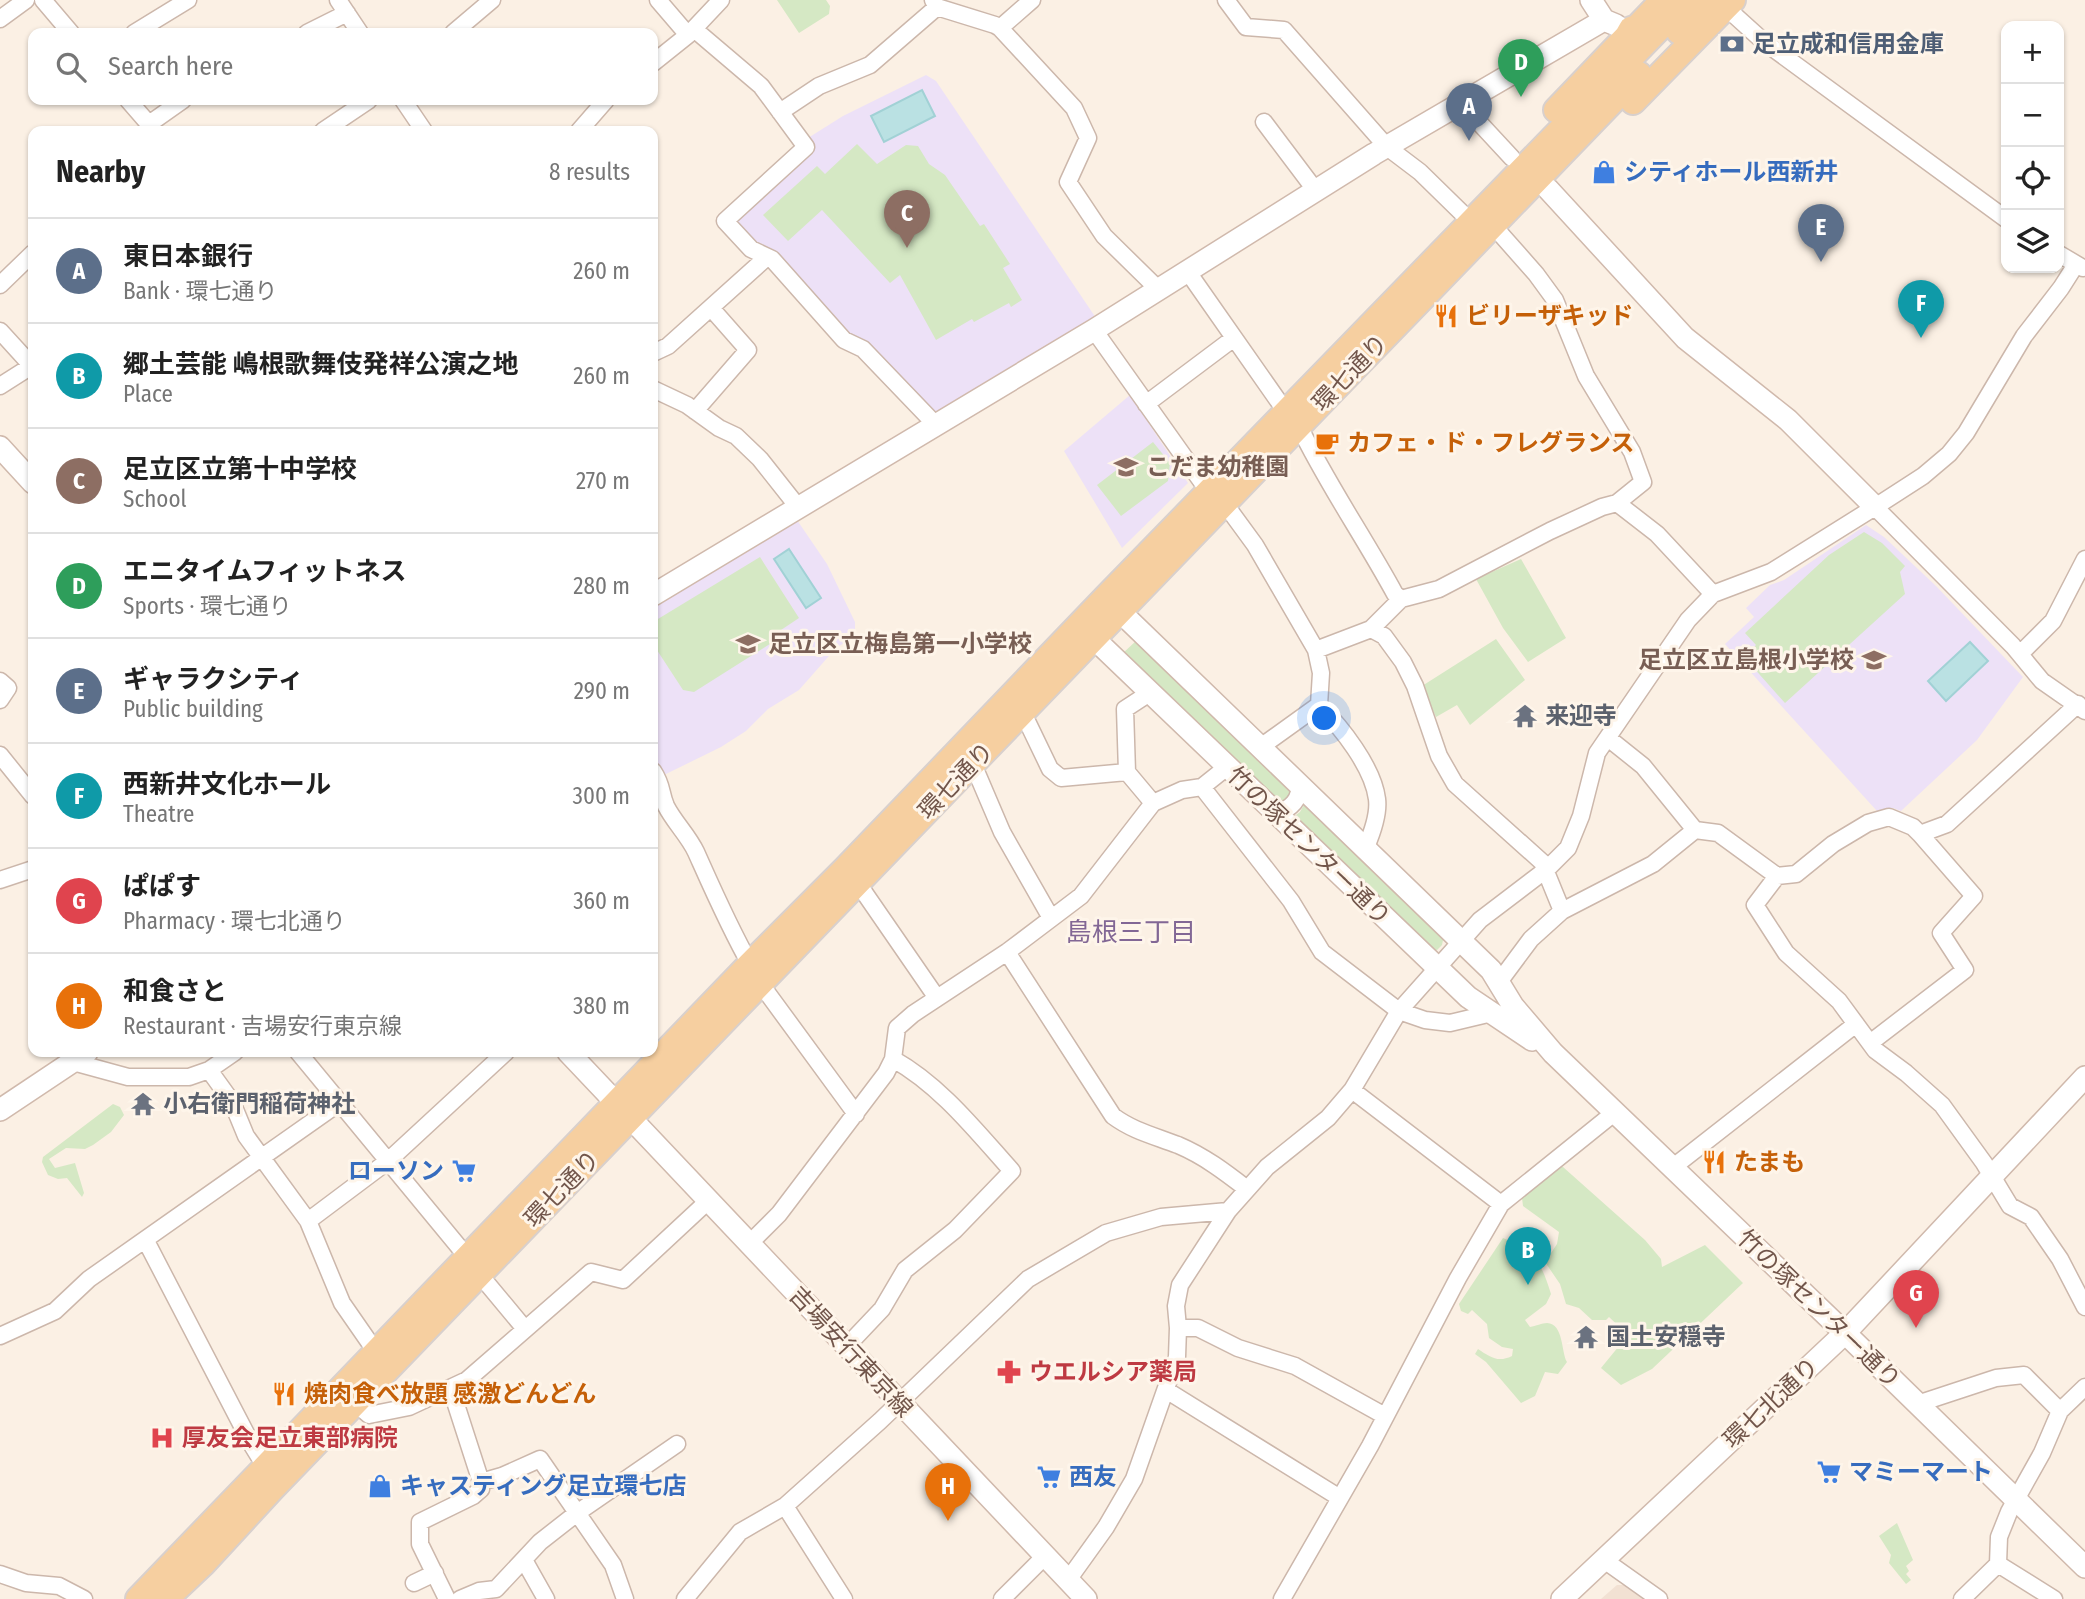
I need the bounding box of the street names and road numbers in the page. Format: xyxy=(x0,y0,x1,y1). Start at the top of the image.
street label: 環七通り xyxy=(1307,329,1393,417)
street label: 環七通り xyxy=(913,737,999,825)
street label: 竹の塚センター通り xyxy=(1222,761,1396,931)
street label: 環七通り xyxy=(519,1145,605,1233)
street label: 竹の塚センター通り xyxy=(1732,1224,1906,1394)
street label: 吉場安行東京線 xyxy=(783,1281,919,1423)
street label: 環七北通り xyxy=(1718,1352,1824,1454)

